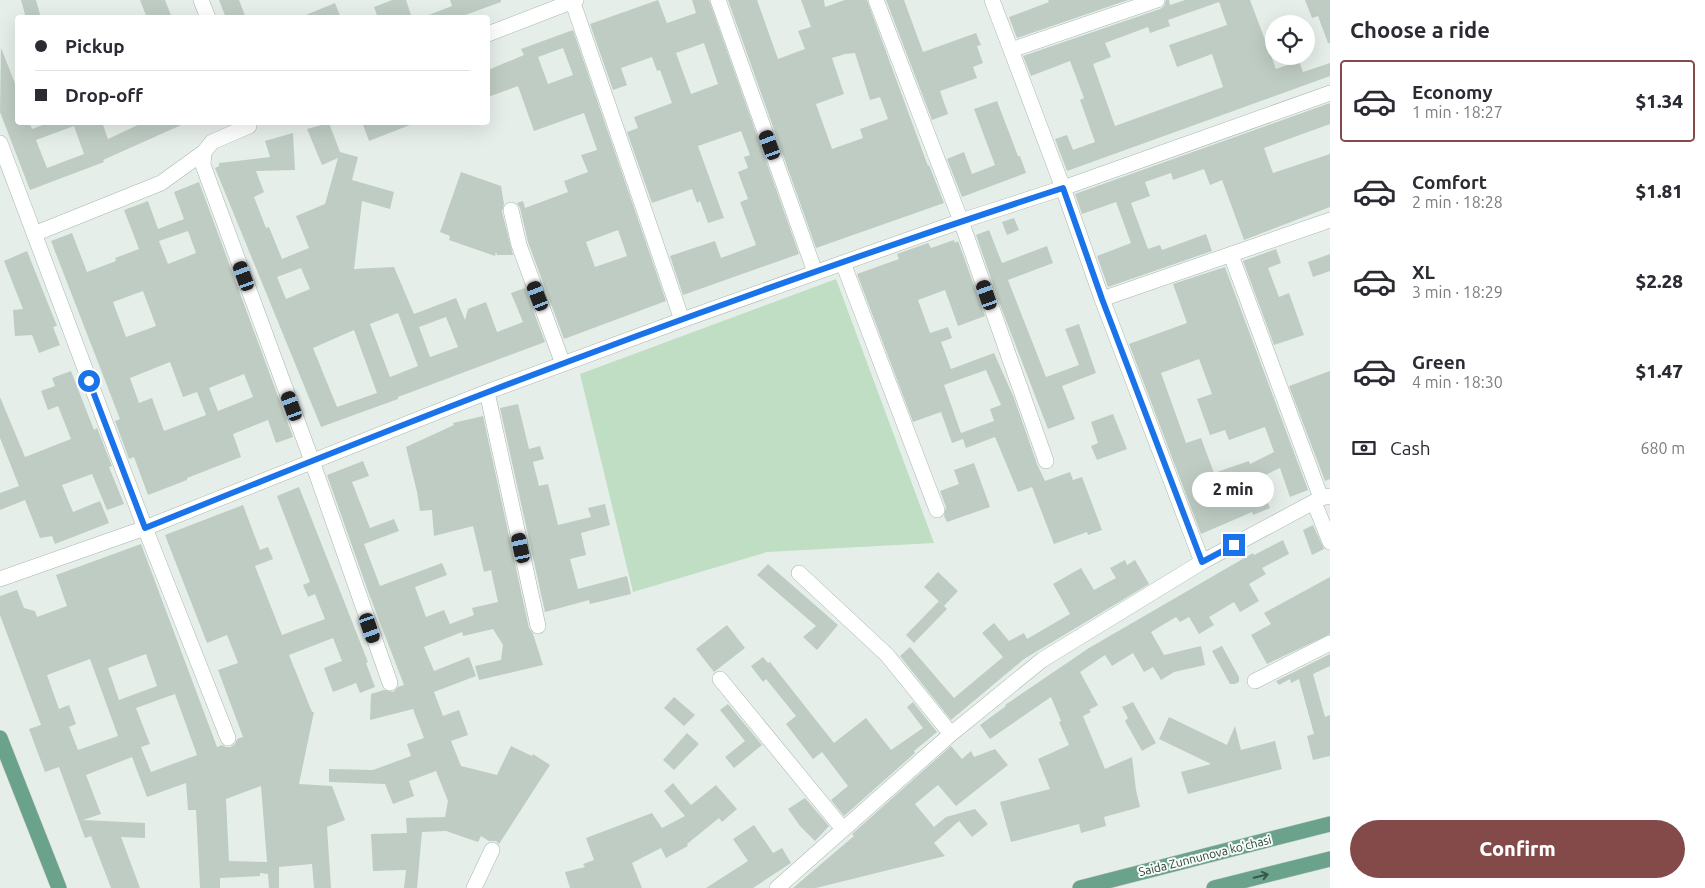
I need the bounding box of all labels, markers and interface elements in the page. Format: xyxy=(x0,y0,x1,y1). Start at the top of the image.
map controls xyxy=(1265,15,1315,65)
button: locate xyxy=(1265,15,1315,65)
text: Choose a ride xyxy=(1350,17,1490,42)
text: Pickup xyxy=(65,35,125,57)
icon: car xyxy=(1352,79,1397,124)
text: Economy xyxy=(1412,81,1493,103)
text: Drop-off xyxy=(65,84,143,106)
text: $1.34 xyxy=(1635,90,1683,112)
text: 1 min · 18:27 xyxy=(1412,103,1503,121)
car xyxy=(757,128,782,162)
icon: car xyxy=(1352,169,1397,214)
text: Comfort xyxy=(1412,171,1487,193)
text: $1.81 xyxy=(1635,180,1683,202)
text: 2 min · 18:28 xyxy=(1412,193,1503,211)
car xyxy=(231,259,256,293)
icon: car xyxy=(1352,259,1397,304)
text: XL xyxy=(1412,261,1435,283)
text: $2.28 xyxy=(1635,270,1683,292)
car xyxy=(975,278,998,312)
car xyxy=(525,279,550,313)
text: 3 min · 18:29 xyxy=(1412,283,1503,301)
icon: car xyxy=(1352,349,1397,394)
text: Green xyxy=(1412,351,1466,373)
text: $1.47 xyxy=(1635,360,1683,382)
route start xyxy=(78,370,100,392)
text: 4 min · 18:30 xyxy=(1412,373,1503,391)
car xyxy=(279,389,304,423)
icon: cash xyxy=(1350,434,1378,462)
text: Cash xyxy=(1390,437,1431,459)
text: 680 m xyxy=(1640,439,1685,457)
callout: 2 min xyxy=(1193,472,1275,508)
text: 2 min xyxy=(1213,480,1253,498)
car xyxy=(510,532,531,564)
route end xyxy=(1223,534,1245,556)
car xyxy=(358,611,381,645)
button: Confirm xyxy=(1350,820,1685,878)
street label: Saida Zunnunova ko'chasi xyxy=(1137,833,1273,878)
one-way arrow xyxy=(1253,871,1269,880)

